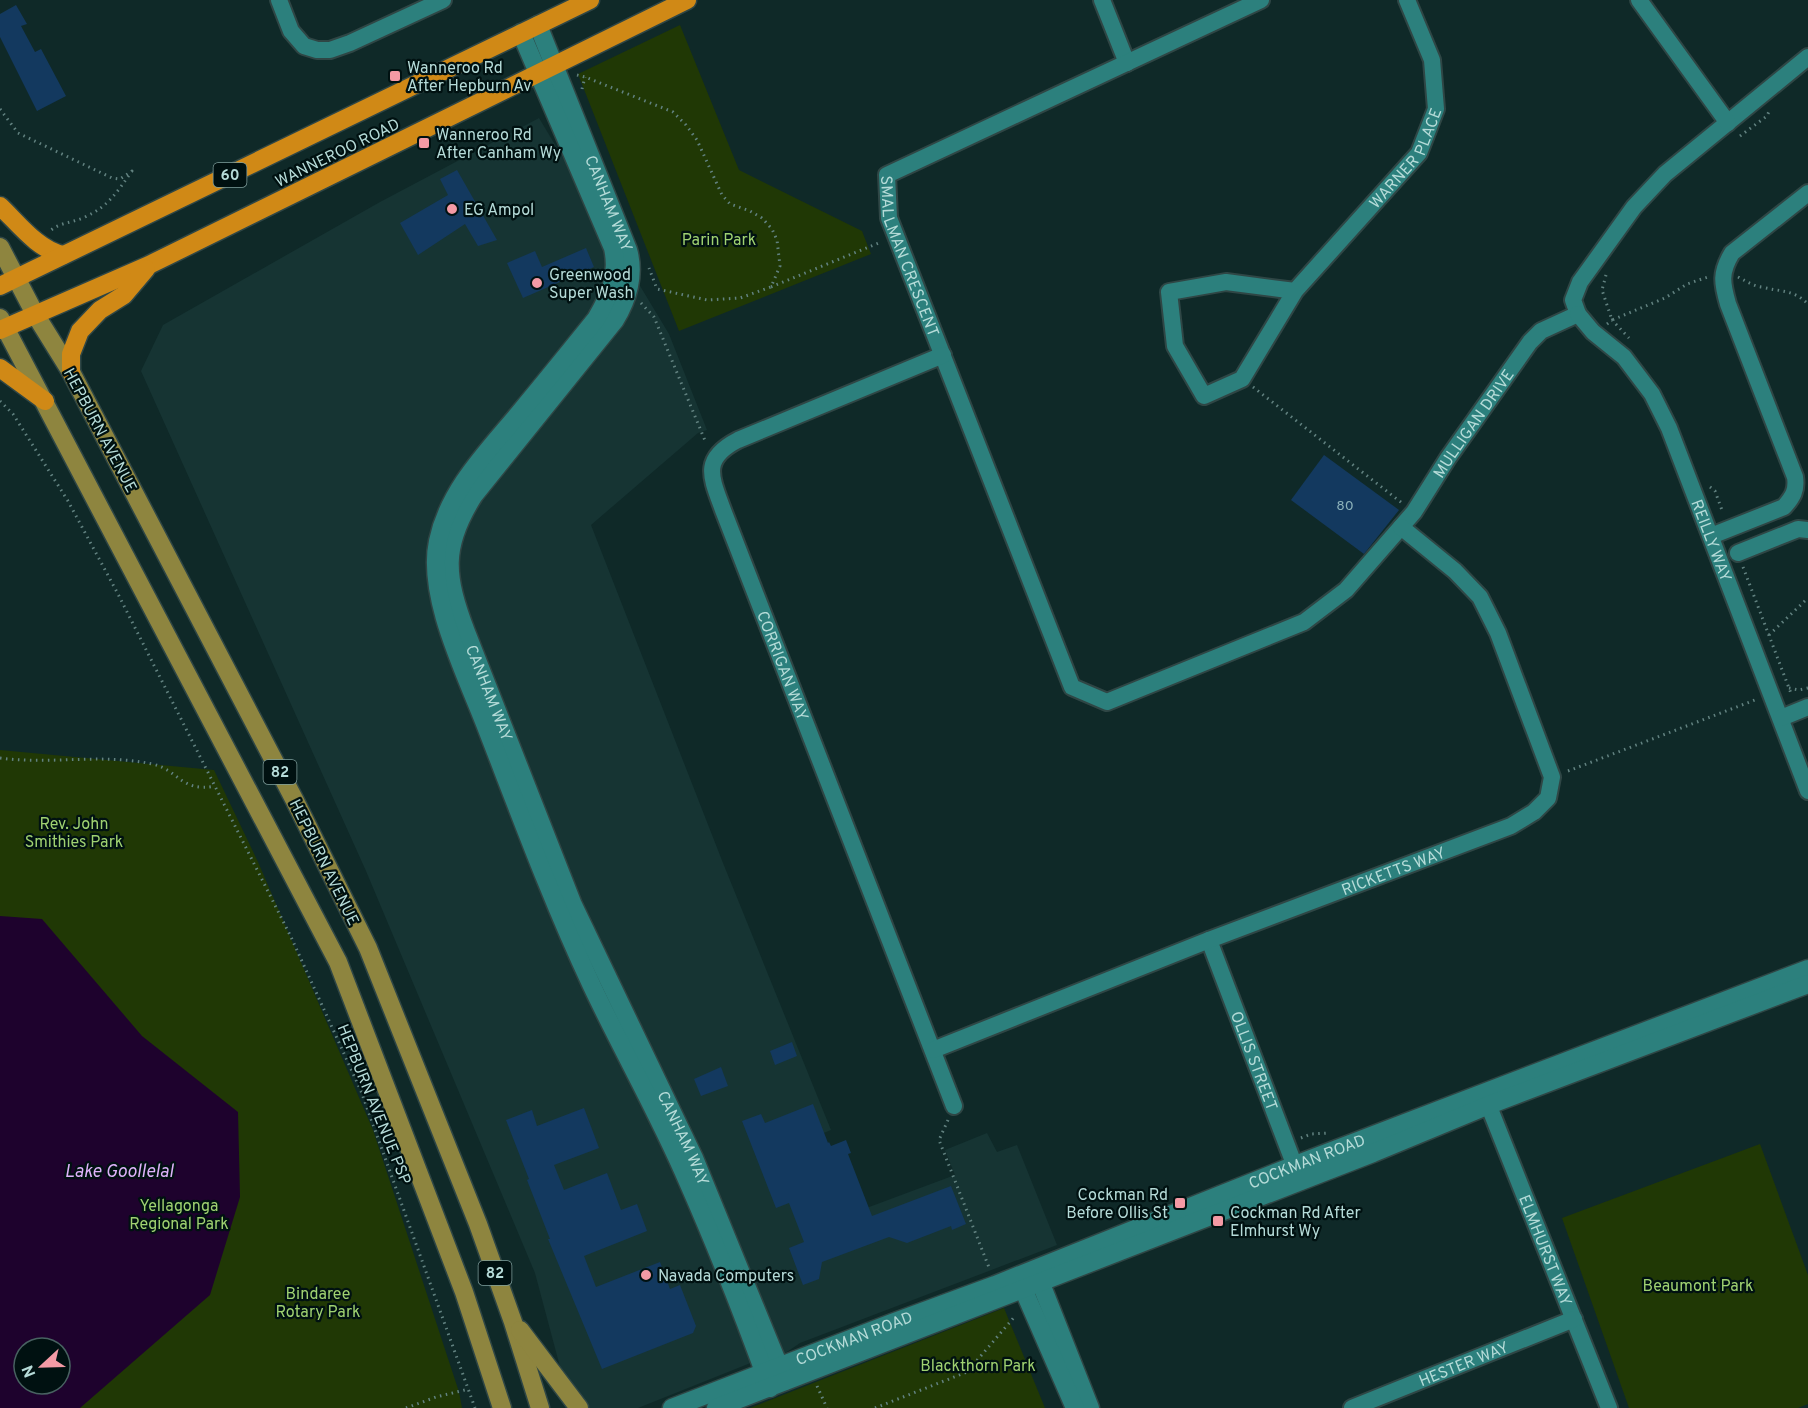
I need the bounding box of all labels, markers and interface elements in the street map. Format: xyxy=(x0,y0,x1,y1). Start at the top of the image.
place label: Wanneroo Rd After Hepburn Av xyxy=(407,59,531,97)
marker: Wanneroo Rd After Hepburn Av xyxy=(388,69,402,83)
street label: WARNER PLACE xyxy=(1366,106,1447,214)
street label: WANNEROO ROAD xyxy=(272,115,403,193)
place label: Wanneroo Rd After Canham Wy xyxy=(436,126,561,164)
marker: Wanneroo Rd After Canham Wy xyxy=(417,136,431,150)
street label: CANHAM WAY xyxy=(579,153,636,255)
road number: 60 xyxy=(214,163,246,187)
street label: SMALLMAN CRESCENT xyxy=(875,175,942,340)
place label: EG Ampol xyxy=(464,201,534,221)
marker: EG Ampol xyxy=(445,202,459,216)
park label: Parin Park xyxy=(682,231,756,251)
place label: Greenwood Super Wash xyxy=(549,266,633,304)
marker: Greenwood Super Wash xyxy=(530,276,544,290)
street label: HEPBURN AVENUE xyxy=(58,365,140,497)
street label: MULLIGAN DRIVE xyxy=(1430,366,1520,482)
street label: REILLY WAY xyxy=(1685,497,1735,585)
house number: 80 xyxy=(1336,498,1354,515)
street label: CORRIGAN WAY xyxy=(751,609,812,724)
street label: CANHAM WAY xyxy=(460,642,516,745)
road number: 82 xyxy=(264,760,296,784)
street label: HEPBURN AVENUE xyxy=(284,796,362,929)
park label: Rev. John Smithies Park xyxy=(25,815,123,853)
street label: RICKETTS WAY xyxy=(1339,844,1449,901)
street label: OLLIS STREET xyxy=(1225,1009,1281,1114)
street label: HEPBURN AVENUE PSP xyxy=(332,1022,415,1188)
street label: CANHAM WAY xyxy=(651,1088,712,1189)
street label: COCKMAN ROAD xyxy=(1246,1131,1369,1195)
water label: Lake Goollelal xyxy=(65,1161,175,1184)
place label: Cockman Rd Before Ollis St xyxy=(1066,1186,1168,1224)
street label: ELMHURST WAY xyxy=(1513,1192,1575,1309)
marker: Cockman Rd Before Ollis St xyxy=(1173,1196,1187,1210)
park label: Yellagonga Regional Park xyxy=(129,1197,229,1235)
place label: Cockman Rd After Elmhurst Wy xyxy=(1230,1204,1361,1242)
marker: Cockman Rd After Elmhurst Wy xyxy=(1211,1214,1225,1228)
road number: 82 xyxy=(478,1261,512,1285)
place label: Navada Computers xyxy=(658,1267,794,1287)
marker: Navada Computers xyxy=(639,1268,653,1282)
park label: Beaumont Park xyxy=(1643,1277,1753,1297)
park label: Bindaree Rotary Park xyxy=(275,1285,361,1323)
street label: COCKMAN ROAD xyxy=(793,1308,916,1371)
north arrow xyxy=(12,1336,72,1396)
street label: HESTER WAY xyxy=(1416,1338,1512,1392)
park label: Blackthorn Park xyxy=(920,1357,1036,1377)
text: N xyxy=(19,1362,41,1380)

